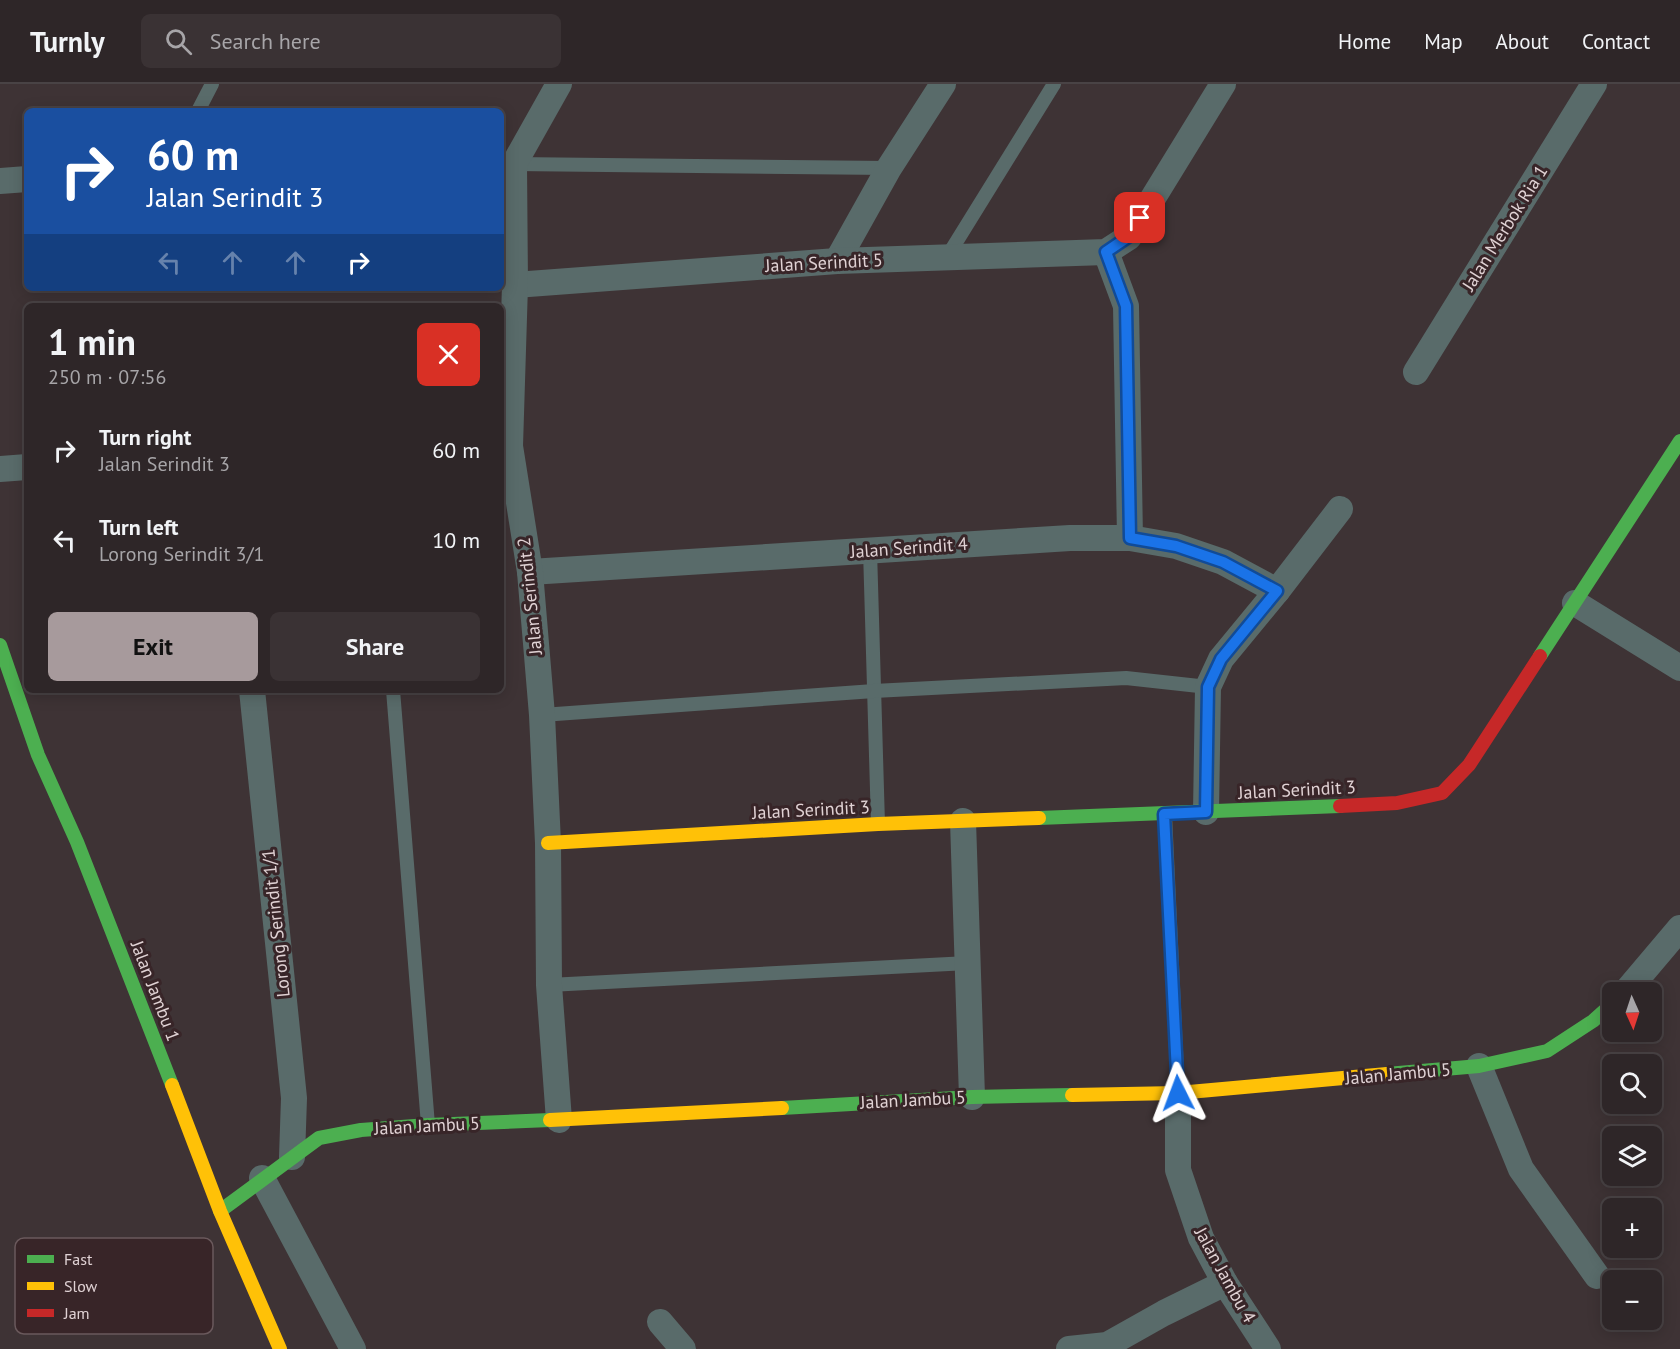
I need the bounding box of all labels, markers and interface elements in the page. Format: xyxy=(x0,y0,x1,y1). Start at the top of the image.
search box xyxy=(141,14,561,68)
text: Turnly xyxy=(30,23,105,60)
icon: search xyxy=(162,25,195,58)
text: Search here xyxy=(210,27,321,55)
text: Home xyxy=(1338,28,1391,55)
text: Map xyxy=(1424,28,1463,55)
text: About xyxy=(1496,28,1549,55)
text: Contact xyxy=(1582,28,1650,55)
text: 60 m xyxy=(147,127,239,182)
icon: right xyxy=(48,132,126,210)
street label: Jalan Merbok Ria 1 xyxy=(1456,161,1552,296)
text: Jalan Serindit 3 xyxy=(147,180,324,214)
pin xyxy=(1114,192,1165,243)
icon: arrive xyxy=(1123,201,1156,234)
icon: left xyxy=(153,246,186,279)
icon: ahead xyxy=(216,246,249,279)
icon: ahead xyxy=(279,246,312,279)
icon: right xyxy=(342,246,375,279)
street label: Jalan Serindit 5 xyxy=(764,248,883,277)
text: 1 min xyxy=(48,318,136,365)
button: close xyxy=(417,323,480,386)
text: 250 m · 07:56 xyxy=(48,364,166,390)
text: Turn right xyxy=(99,423,191,451)
icon: right xyxy=(48,434,81,467)
text: 60 m xyxy=(432,436,480,464)
text: Jalan Serindit 3 xyxy=(99,451,230,477)
text: Turn left xyxy=(99,513,179,541)
icon: left xyxy=(48,524,81,557)
text: 10 m xyxy=(432,526,480,554)
street label: Jalan Serindit 4 xyxy=(848,532,969,563)
street label: Jalan Serindit 2 xyxy=(512,536,547,657)
text: Lorong Serindit 3/1 xyxy=(99,541,264,567)
button: Exit xyxy=(48,612,258,681)
button: Share xyxy=(270,612,480,681)
street label: Jalan Serindit 3 xyxy=(1237,775,1356,804)
street label: Jalan Serindit 3 xyxy=(751,795,870,824)
street label: Lorong Serindit 1/1 xyxy=(256,848,295,998)
street label: Jalan Jambu 1 xyxy=(125,936,185,1044)
north arrow xyxy=(1602,982,1662,1042)
map controls xyxy=(1602,982,1662,1330)
button: search xyxy=(1602,1054,1662,1114)
street label: Jalan Jambu 5 xyxy=(1343,1057,1452,1090)
position arrow xyxy=(1146,1061,1210,1125)
street label: Jalan Jambu 5 xyxy=(859,1085,966,1114)
street label: Jalan Jambu 5 xyxy=(373,1111,480,1140)
button: layers xyxy=(1602,1126,1662,1186)
button: + xyxy=(1602,1198,1662,1258)
street label: Jalan Jambu 4 xyxy=(1189,1222,1261,1327)
legend xyxy=(15,1238,213,1334)
text: Fast xyxy=(64,1249,93,1269)
button: − xyxy=(1602,1270,1662,1330)
text: Slow xyxy=(64,1276,98,1296)
text: Jam xyxy=(63,1303,90,1323)

